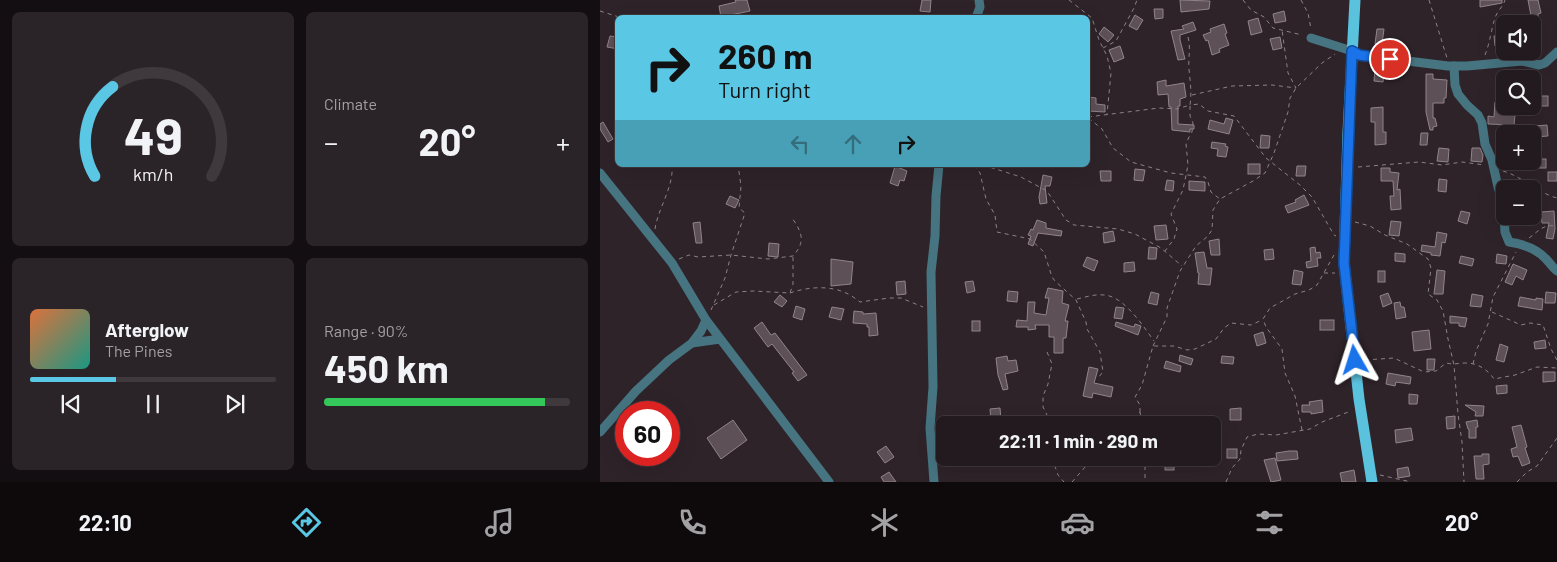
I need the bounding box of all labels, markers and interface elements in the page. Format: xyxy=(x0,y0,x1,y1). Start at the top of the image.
map controls xyxy=(1496,15,1541,225)
button: sound xyxy=(1496,15,1541,60)
text: 260 m xyxy=(718,34,813,76)
icon: right xyxy=(635,35,700,100)
pin xyxy=(1369,38,1411,80)
icon: arrive xyxy=(1376,45,1404,73)
button: search xyxy=(1496,70,1541,115)
text: Turn right xyxy=(718,76,811,102)
text: Climate xyxy=(324,94,377,113)
text: 49 xyxy=(123,103,183,165)
text: 20° xyxy=(418,118,476,164)
text: − xyxy=(324,125,338,159)
text: + xyxy=(556,125,570,159)
button: + xyxy=(1496,125,1541,170)
icon: left xyxy=(786,130,814,158)
icon: ahead xyxy=(839,130,867,158)
icon: right xyxy=(892,130,920,158)
text: km/h xyxy=(133,163,173,185)
button: − xyxy=(1496,180,1541,225)
text: Afterglow xyxy=(105,318,189,341)
text: Range · 90% xyxy=(324,321,408,340)
position arrow xyxy=(1328,333,1380,385)
text: The Pines xyxy=(105,341,173,360)
text: 450 km xyxy=(324,345,449,391)
icon: previous xyxy=(57,390,85,418)
icon: pause xyxy=(139,390,167,418)
icon: next xyxy=(221,390,249,418)
speed limit sign: 60 xyxy=(615,401,680,466)
text: 22:11 · 1 min · 290 m xyxy=(999,429,1158,452)
icon: directions xyxy=(289,505,324,540)
icon: music xyxy=(482,505,517,540)
icon: phone xyxy=(675,505,710,540)
icon: climate xyxy=(867,505,902,540)
icon: car xyxy=(1060,505,1095,540)
icon: filters xyxy=(1252,505,1287,540)
text: 22:10 xyxy=(79,509,132,535)
text: 20° xyxy=(1445,509,1478,535)

